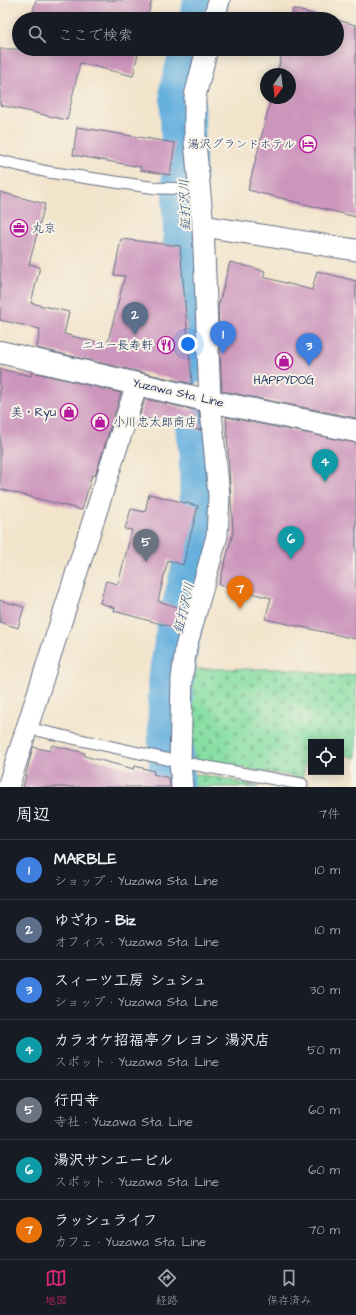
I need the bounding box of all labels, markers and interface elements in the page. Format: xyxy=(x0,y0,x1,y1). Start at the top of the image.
search box xyxy=(12,12,344,56)
icon: search xyxy=(26,23,48,45)
text: ここで検索 xyxy=(58,25,133,46)
north arrow xyxy=(260,68,296,104)
hotel icon: 湯沢グランドホテル xyxy=(298,134,318,154)
place label: 湯沢グランドホテル xyxy=(187,136,295,153)
water label: 鉦打沢川 xyxy=(175,179,195,231)
office icon: 丸京 xyxy=(9,218,29,238)
place label: 丸京 xyxy=(32,220,56,237)
pin: 2 xyxy=(122,302,148,335)
pin: 1 xyxy=(210,321,236,354)
pin: 3 xyxy=(296,333,322,366)
your location xyxy=(178,334,198,354)
restaurant icon: ニユー長寿軒 xyxy=(156,335,176,355)
place label: ニユー長寿軒 xyxy=(81,337,153,354)
shop icon: HAPPYDOG xyxy=(274,351,294,371)
place label: HAPPYDOG xyxy=(254,372,315,389)
street label: Yuzawa Sta. Line xyxy=(131,374,226,412)
shop icon: 美・Ryu xyxy=(59,402,79,422)
place label: 美・Ryu xyxy=(11,404,56,422)
shop icon: 小川忠太郎商店 xyxy=(90,412,110,432)
place label: 小川忠太郎商店 xyxy=(113,414,197,431)
pin: 4 xyxy=(312,449,338,482)
pin: 6 xyxy=(278,526,304,559)
pin: 5 xyxy=(133,529,159,562)
pin: 7 xyxy=(227,576,253,609)
water label: 鉦打沢川 xyxy=(169,581,199,635)
map controls xyxy=(308,739,344,775)
button: locate xyxy=(308,739,344,775)
text: 周辺 xyxy=(16,803,50,827)
text: 7件 xyxy=(319,805,340,823)
text: MARBLE xyxy=(54,849,117,870)
text: 1 xyxy=(28,861,30,879)
text: 10 m xyxy=(315,861,340,879)
text: ショップ · Yuzawa Sta. Line xyxy=(54,872,218,890)
text: ゆざわ - Biz xyxy=(54,910,136,931)
text: 2 xyxy=(25,921,33,939)
text: 10 m xyxy=(315,921,340,939)
text: オフィス · Yuzawa Sta. Line xyxy=(54,933,219,951)
text: スィーツ工房 シュシュ xyxy=(54,970,207,991)
text: 3 xyxy=(26,981,32,999)
text: 30 m xyxy=(310,981,340,999)
text: ショップ · Yuzawa Sta. Line xyxy=(54,993,218,1011)
text: カラオケ招福亭クレヨン 湯沢店 xyxy=(54,1030,270,1051)
text: 4 xyxy=(25,1041,33,1059)
text: 50 m xyxy=(307,1041,340,1059)
text: スポット · Yuzawa Sta. Line xyxy=(54,1053,219,1071)
text: 行円寺 xyxy=(54,1090,99,1111)
text: 5 xyxy=(24,1101,34,1119)
text: 60 m xyxy=(308,1101,340,1119)
text: 寺社 · Yuzawa Sta. Line xyxy=(54,1113,193,1131)
text: 湯沢サンエービル xyxy=(54,1150,173,1171)
text: 6 xyxy=(25,1161,33,1179)
text: 60 m xyxy=(308,1161,340,1179)
text: スポット · Yuzawa Sta. Line xyxy=(54,1173,219,1191)
text: ラッシュライフ xyxy=(54,1210,158,1231)
text: 7 xyxy=(25,1221,33,1239)
text: 70 m xyxy=(308,1221,340,1239)
text: カフェ · Yuzawa Sta. Line xyxy=(54,1233,206,1251)
tab: 地図 xyxy=(45,1267,67,1308)
tab: 経路 xyxy=(156,1267,178,1308)
tab: 保存済み xyxy=(267,1267,311,1308)

